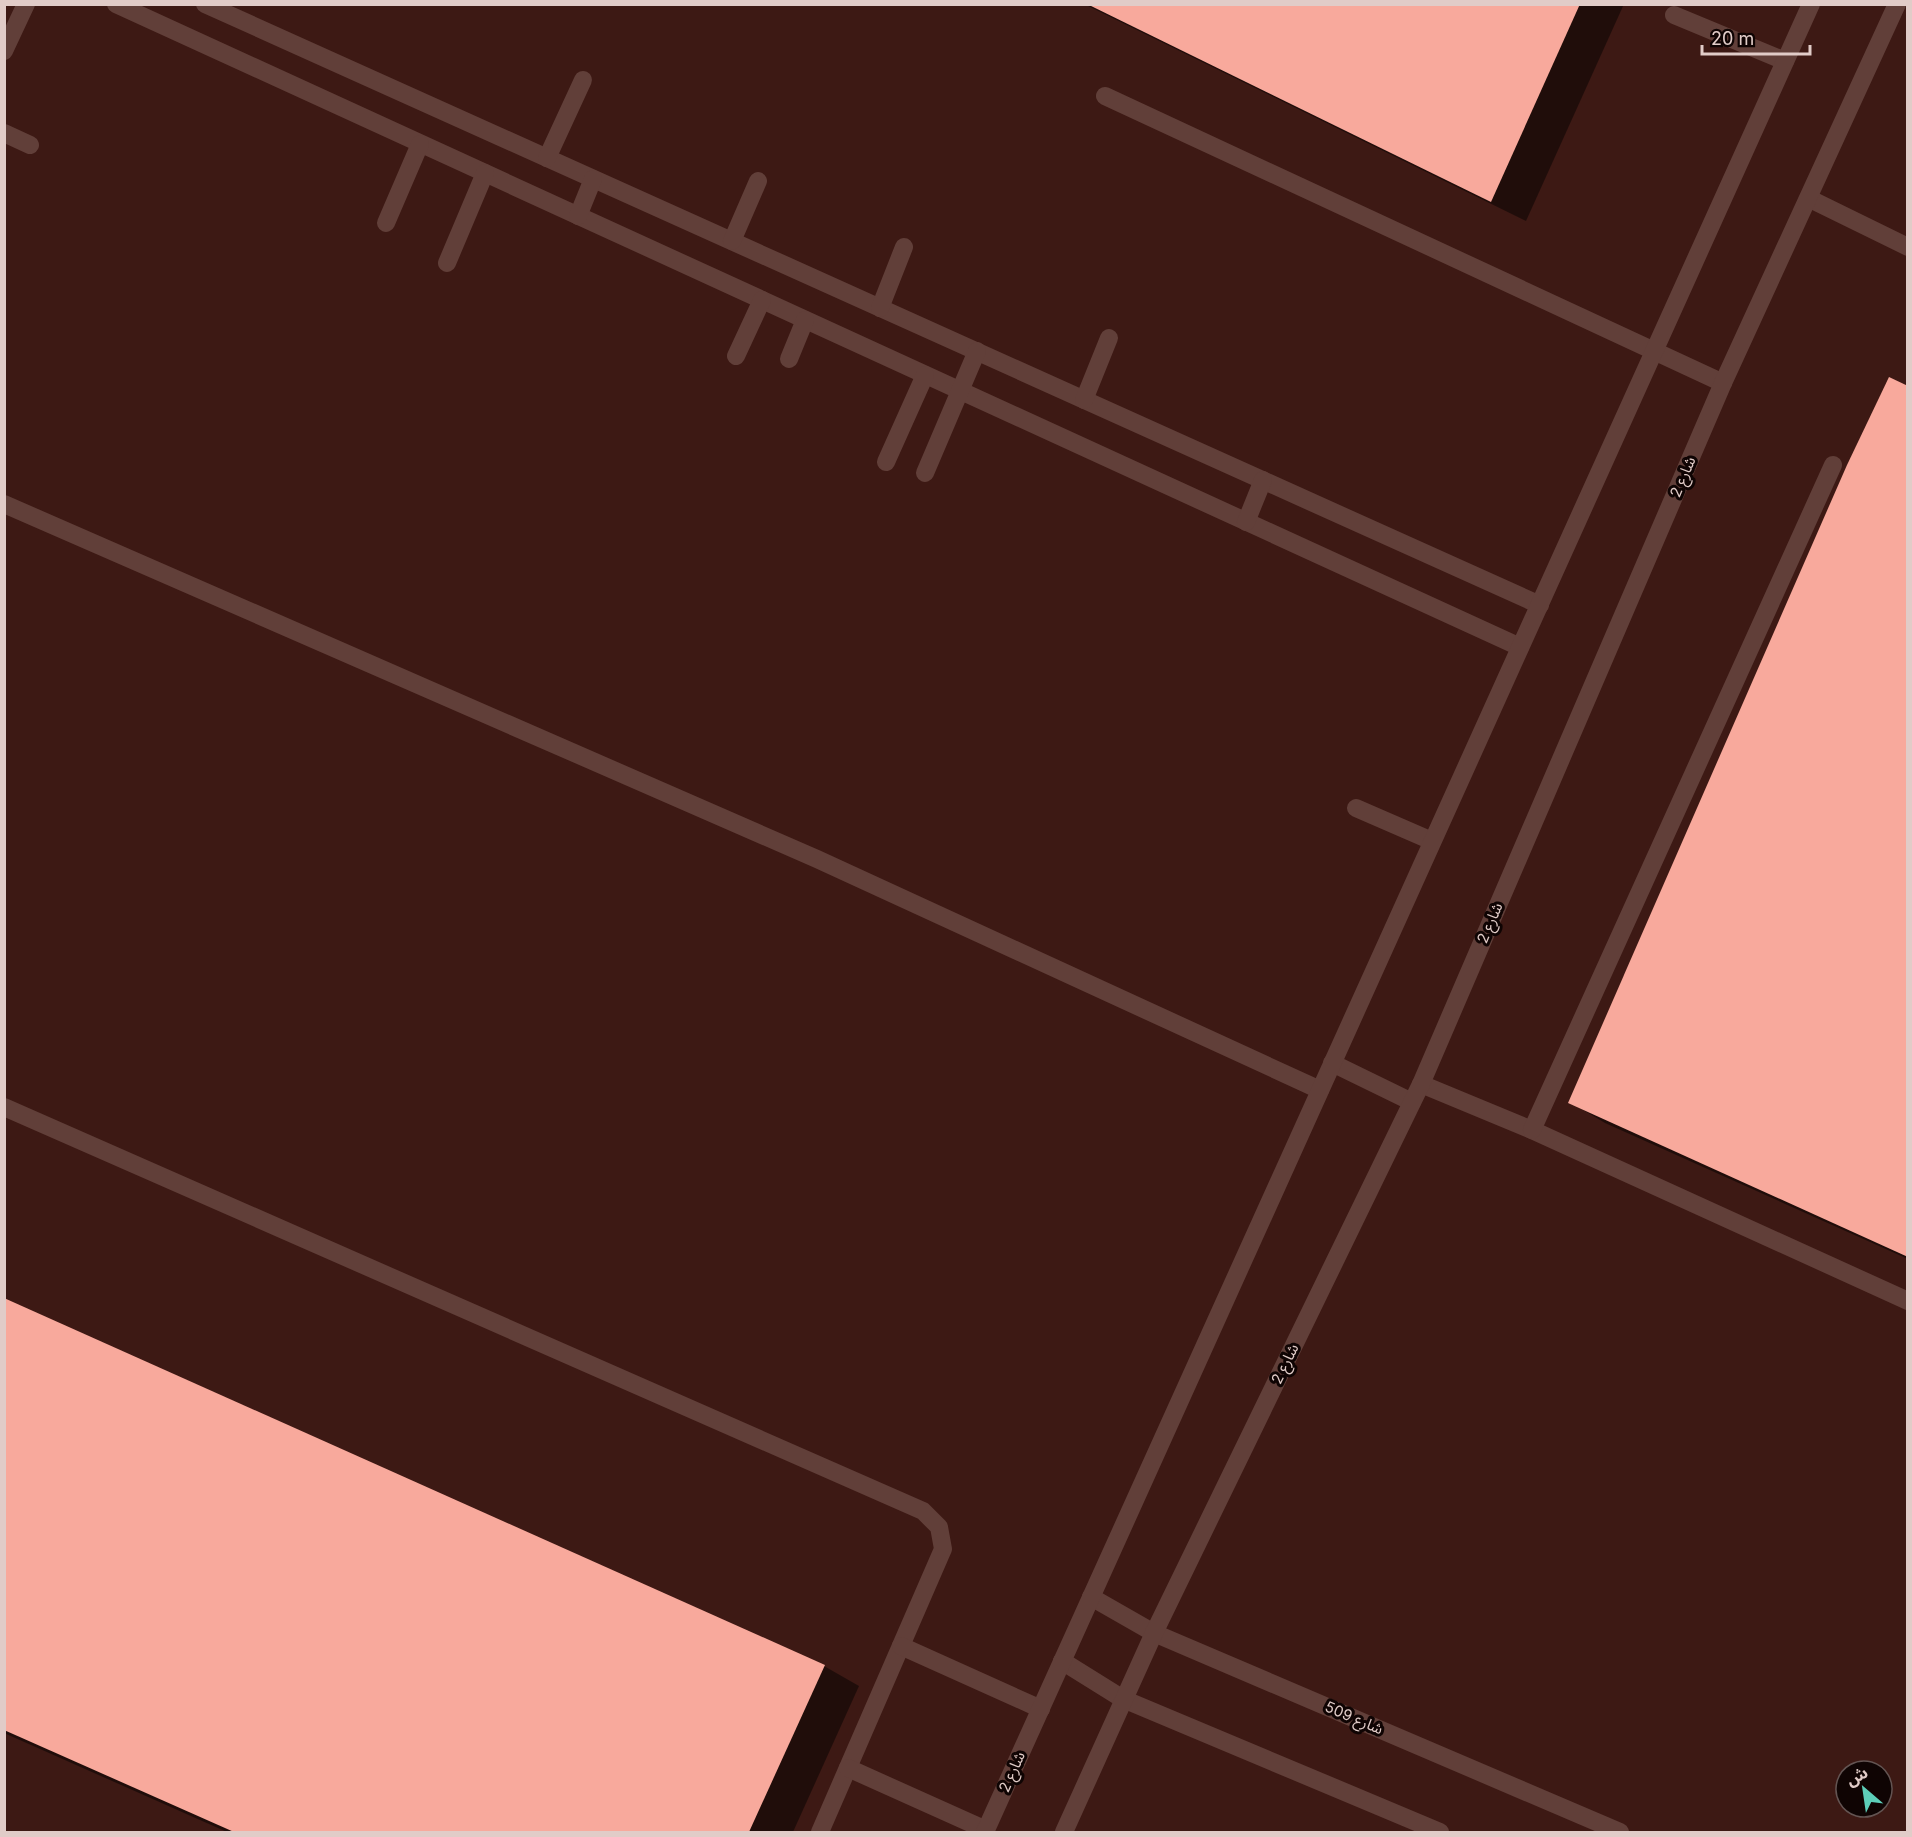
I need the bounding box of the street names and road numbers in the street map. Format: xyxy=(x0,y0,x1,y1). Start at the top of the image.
street label: شارع 2 xyxy=(1665,453,1702,501)
street label: شارع 2 xyxy=(1472,899,1509,947)
street label: شارع 2 xyxy=(1267,1340,1305,1388)
street label: شارع 509 xyxy=(1321,1697,1386,1741)
street label: شارع 2 xyxy=(994,1748,1032,1796)

